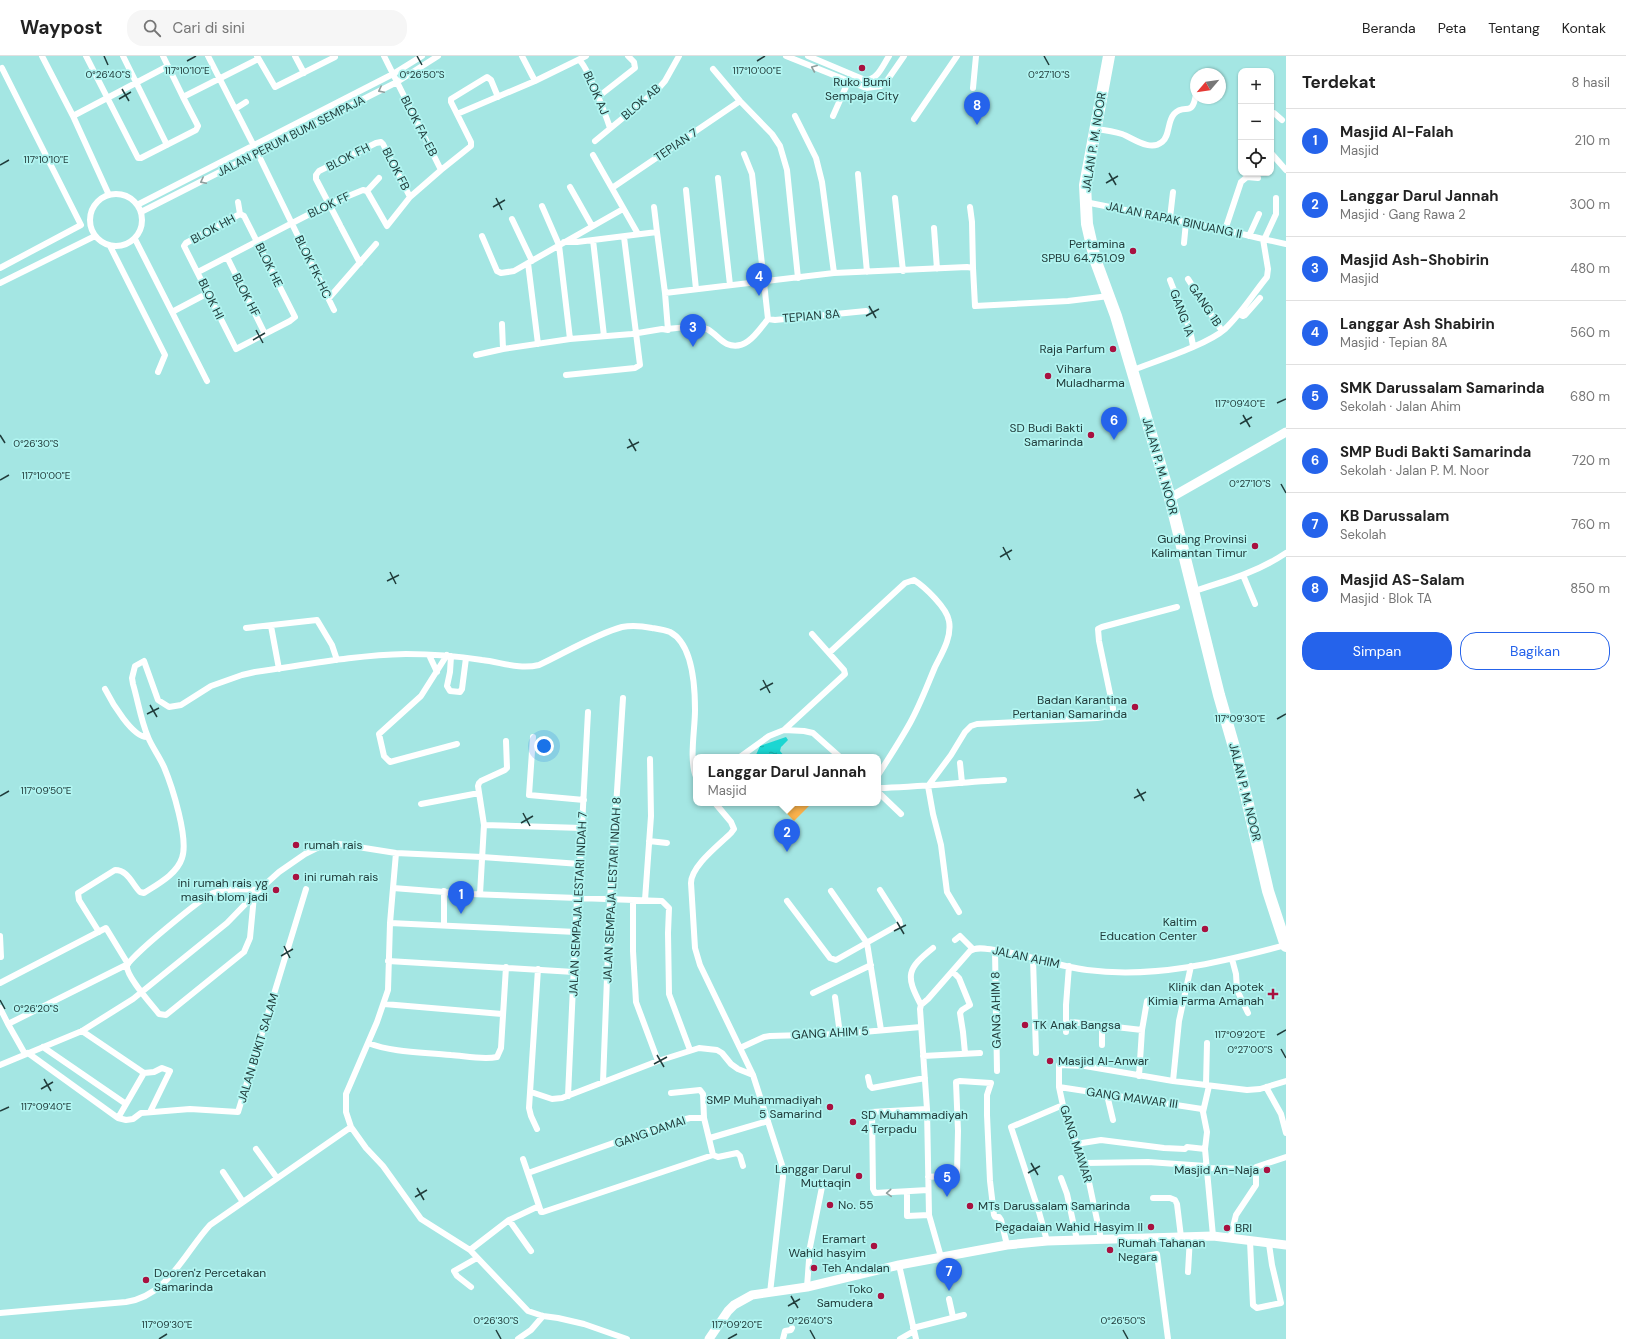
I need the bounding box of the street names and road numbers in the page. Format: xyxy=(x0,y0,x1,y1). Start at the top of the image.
street label: BLOK AJ xyxy=(579,69,613,117)
street label: BLOK AB xyxy=(618,80,664,124)
street label: JALAN P. M. NOOR xyxy=(1078,91,1110,193)
street label: JALAN PERUM BUMI SEMPAJA xyxy=(214,92,368,180)
street label: BLOK FA-EB xyxy=(397,93,441,159)
street label: TEPIAN 7 xyxy=(651,125,701,165)
street label: BLOK FH xyxy=(323,139,373,175)
street label: BLOK FB xyxy=(378,145,414,193)
street label: BLOK FF xyxy=(305,188,353,222)
street label: JALAN RAPAK BINUANG II xyxy=(1105,198,1243,242)
street label: BLOK HH xyxy=(188,211,238,247)
street label: BLOK FK-HC xyxy=(291,233,335,302)
street label: BLOK HE xyxy=(251,240,287,290)
street label: BLOK HF xyxy=(228,270,264,320)
street label: BLOK HI xyxy=(194,276,228,322)
street label: GANG 1B xyxy=(1185,280,1225,330)
street label: GANG 1A xyxy=(1166,287,1198,339)
street label: TEPIAN 8A xyxy=(782,306,840,326)
street label: JALAN P. M. NOOR xyxy=(1138,415,1182,517)
street label: JALAN P. M. NOOR xyxy=(1225,741,1265,843)
street label: JALAN SEMPAJA LESTARI INDAH 8 xyxy=(599,797,625,983)
street label: JALAN SEMPAJA LESTARI INDAH 7 xyxy=(565,811,591,997)
street label: JALAN AHIM xyxy=(991,942,1061,972)
street label: GANG AHIM 8 xyxy=(987,971,1005,1049)
street label: JALAN BUKIT SALAM xyxy=(234,991,282,1105)
street label: GANG AHIM 5 xyxy=(791,1023,869,1043)
street label: GANG MAWAR III xyxy=(1085,1084,1179,1112)
street label: GANG MAWAR xyxy=(1056,1103,1096,1185)
street label: GANG DAMAI xyxy=(612,1112,688,1152)

